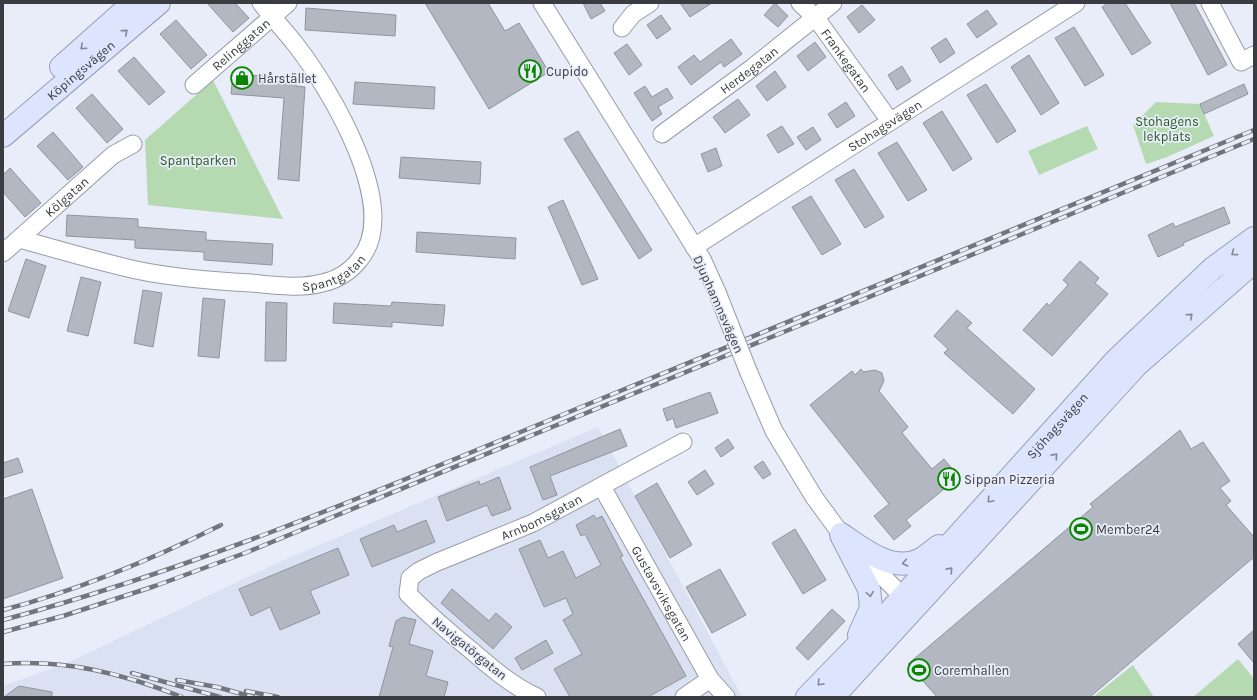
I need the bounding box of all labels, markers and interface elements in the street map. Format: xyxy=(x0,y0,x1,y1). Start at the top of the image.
street label: Relinggatan xyxy=(209,15,273,74)
street label: Frankegatan xyxy=(818,26,874,95)
one-way arrow xyxy=(120,30,127,37)
street label: Köpingsvägen xyxy=(44,37,118,103)
one-way arrow xyxy=(80,43,87,50)
street label: Herdegatan xyxy=(717,43,781,97)
restaurant icon: Cupido xyxy=(517,58,543,84)
place label: Cupido xyxy=(546,64,588,79)
shop icon: Hårstället xyxy=(229,65,255,91)
place label: Hårstället xyxy=(258,71,316,86)
street label: Stohagsvägen xyxy=(845,97,924,155)
park label: Stohagens lekplats xyxy=(1135,114,1199,144)
park label: Spantparken xyxy=(160,153,236,168)
street label: Kölgatan xyxy=(42,174,92,220)
one-way arrow xyxy=(1231,248,1238,255)
street label: Spantgatan xyxy=(301,252,369,294)
street label: Djuphamnsvägen xyxy=(690,253,747,355)
one-way arrow xyxy=(1186,314,1193,321)
street label: Sjöhagsvägen xyxy=(1024,390,1091,462)
one-way arrow xyxy=(1051,453,1058,461)
restaurant icon: Sippan Pizzeria xyxy=(936,466,962,492)
place label: Sippan Pizzeria xyxy=(964,472,1055,487)
street label: Arnbomsgatan xyxy=(499,491,585,543)
one-way arrow xyxy=(988,495,995,502)
sports icon: Member24 xyxy=(1068,516,1094,542)
place label: Member24 xyxy=(1096,522,1160,537)
street label: Gustavsviksgatan xyxy=(628,543,694,644)
one-way arrow xyxy=(902,558,909,566)
one-way arrow xyxy=(946,567,953,575)
one-way arrow xyxy=(865,591,874,597)
street label: Navigatörgatan xyxy=(429,614,510,683)
sports icon: Coremhallen xyxy=(906,657,932,683)
place label: Coremhallen xyxy=(934,663,1009,678)
one-way arrow xyxy=(818,678,825,686)

